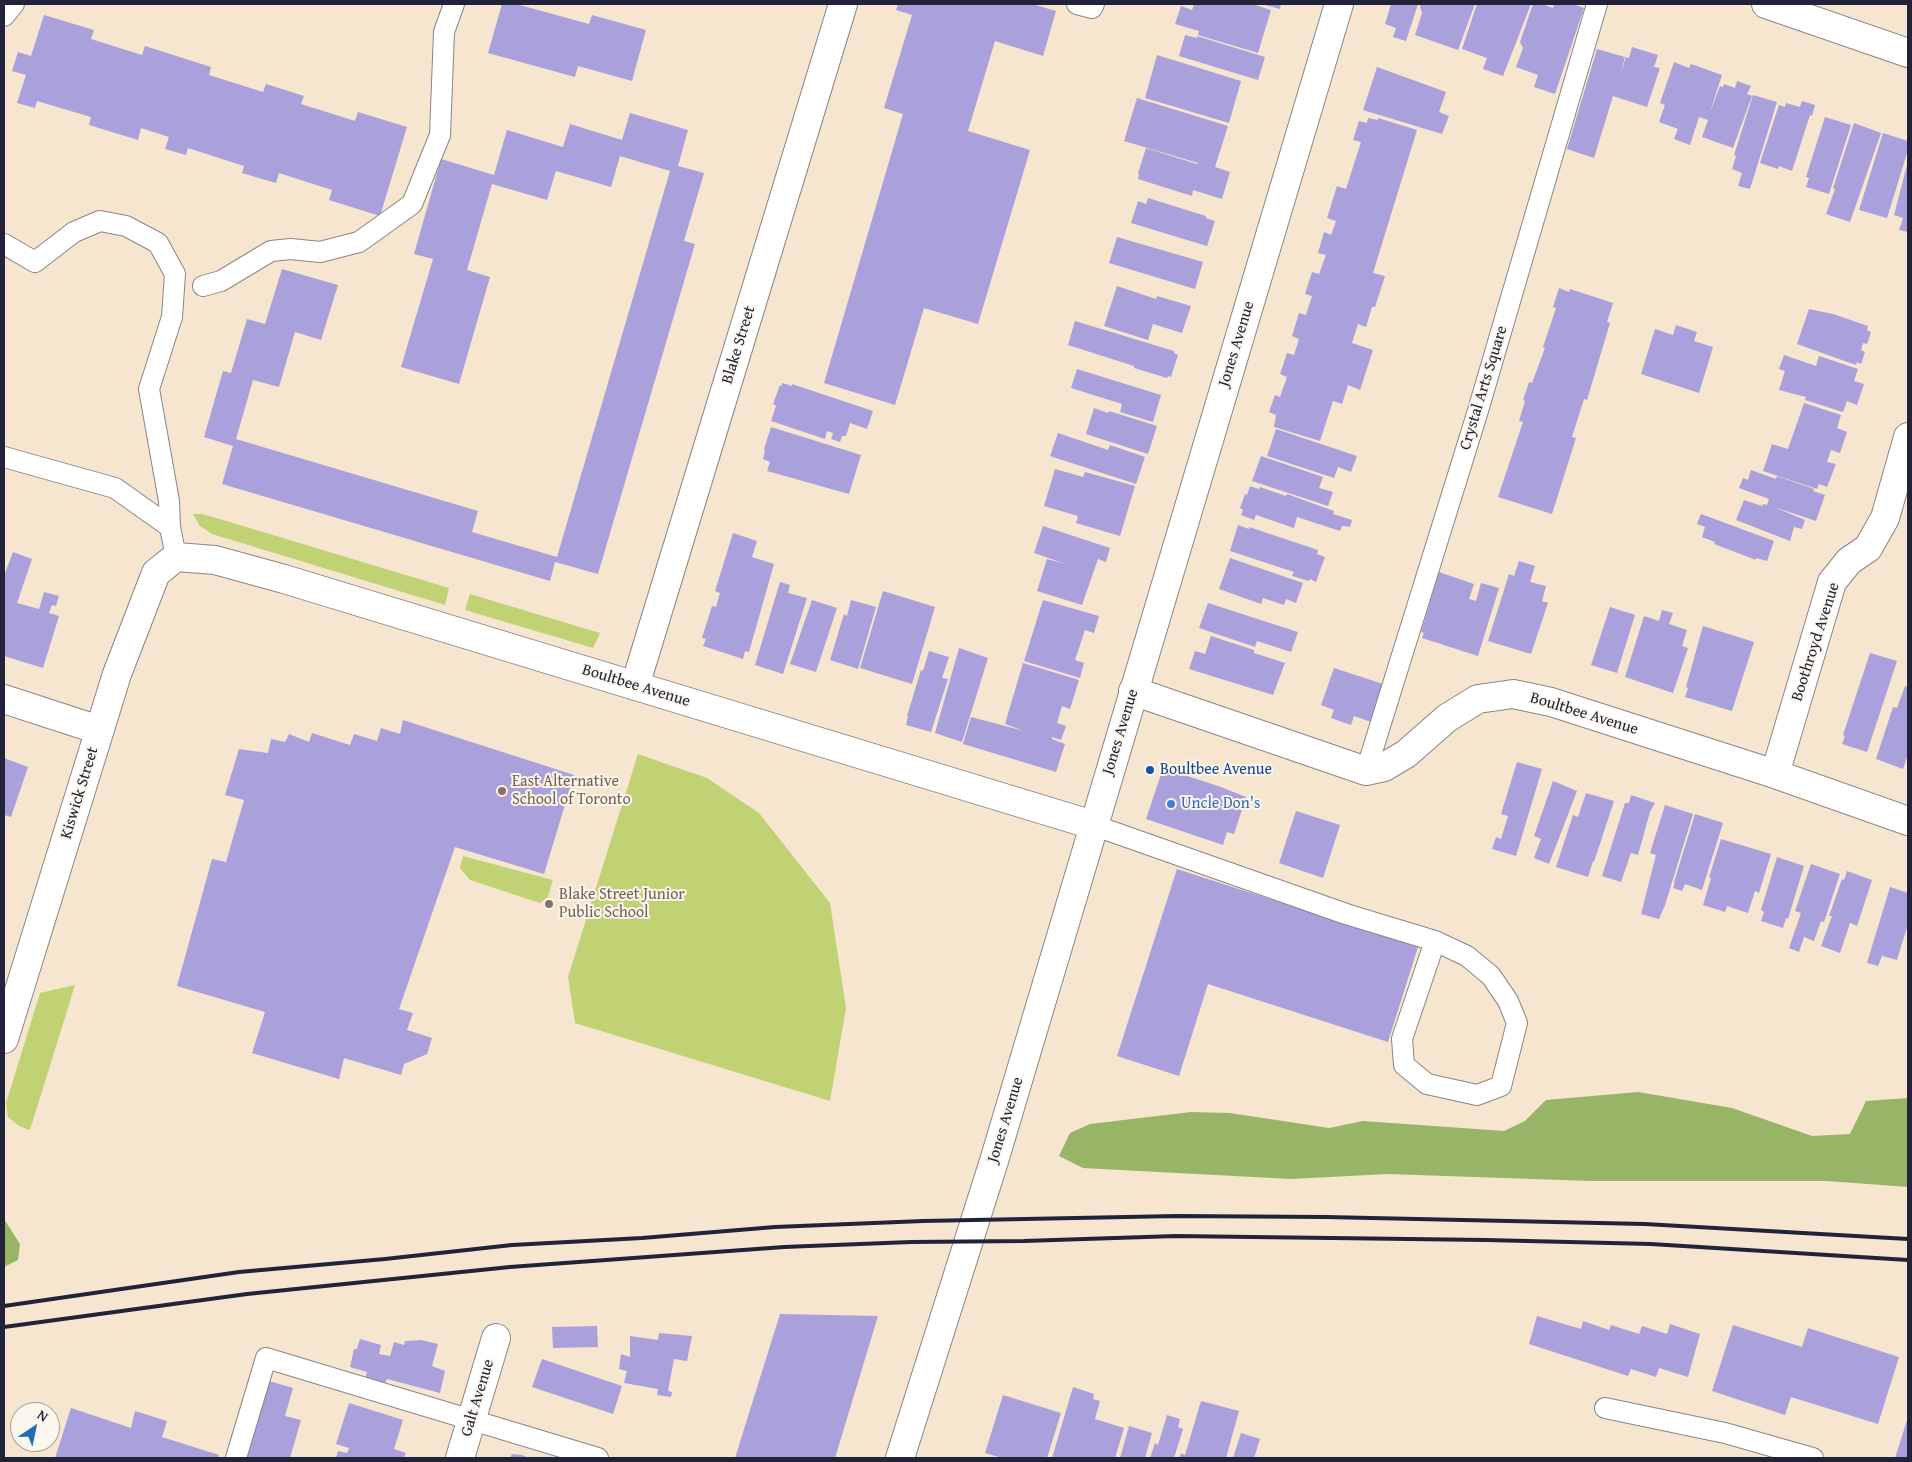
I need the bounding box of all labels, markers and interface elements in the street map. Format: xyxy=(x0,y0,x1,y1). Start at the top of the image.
street label: Jones Avenue xyxy=(1215,299,1259,389)
street label: Blake Street xyxy=(718,304,760,386)
street label: Crystal Arts Square xyxy=(1456,324,1512,452)
street label: Boothroyd Avenue xyxy=(1788,580,1844,704)
street label: Boultbee Avenue xyxy=(580,660,692,712)
street label: Jones Avenue xyxy=(1099,687,1143,777)
street label: Boultbee Avenue xyxy=(1528,688,1640,740)
street label: Kiswick Street xyxy=(57,745,103,841)
place label: Boultbee Avenue xyxy=(1160,760,1272,780)
marker: Boultbee Avenue xyxy=(1144,764,1156,776)
place label: East Alternative School of Toronto xyxy=(512,772,631,810)
marker: East Alternative School of Toronto xyxy=(496,785,508,797)
place label: Uncle Don's xyxy=(1181,794,1260,814)
marker: Uncle Don's xyxy=(1165,798,1177,810)
place label: Blake Street Junior Public School xyxy=(559,885,685,923)
marker: Blake Street Junior Public School xyxy=(543,898,555,910)
street label: Jones Avenue xyxy=(984,1075,1028,1165)
street label: Galt Avenue xyxy=(457,1357,499,1439)
north arrow xyxy=(10,1402,60,1452)
text: N xyxy=(33,1404,52,1426)

